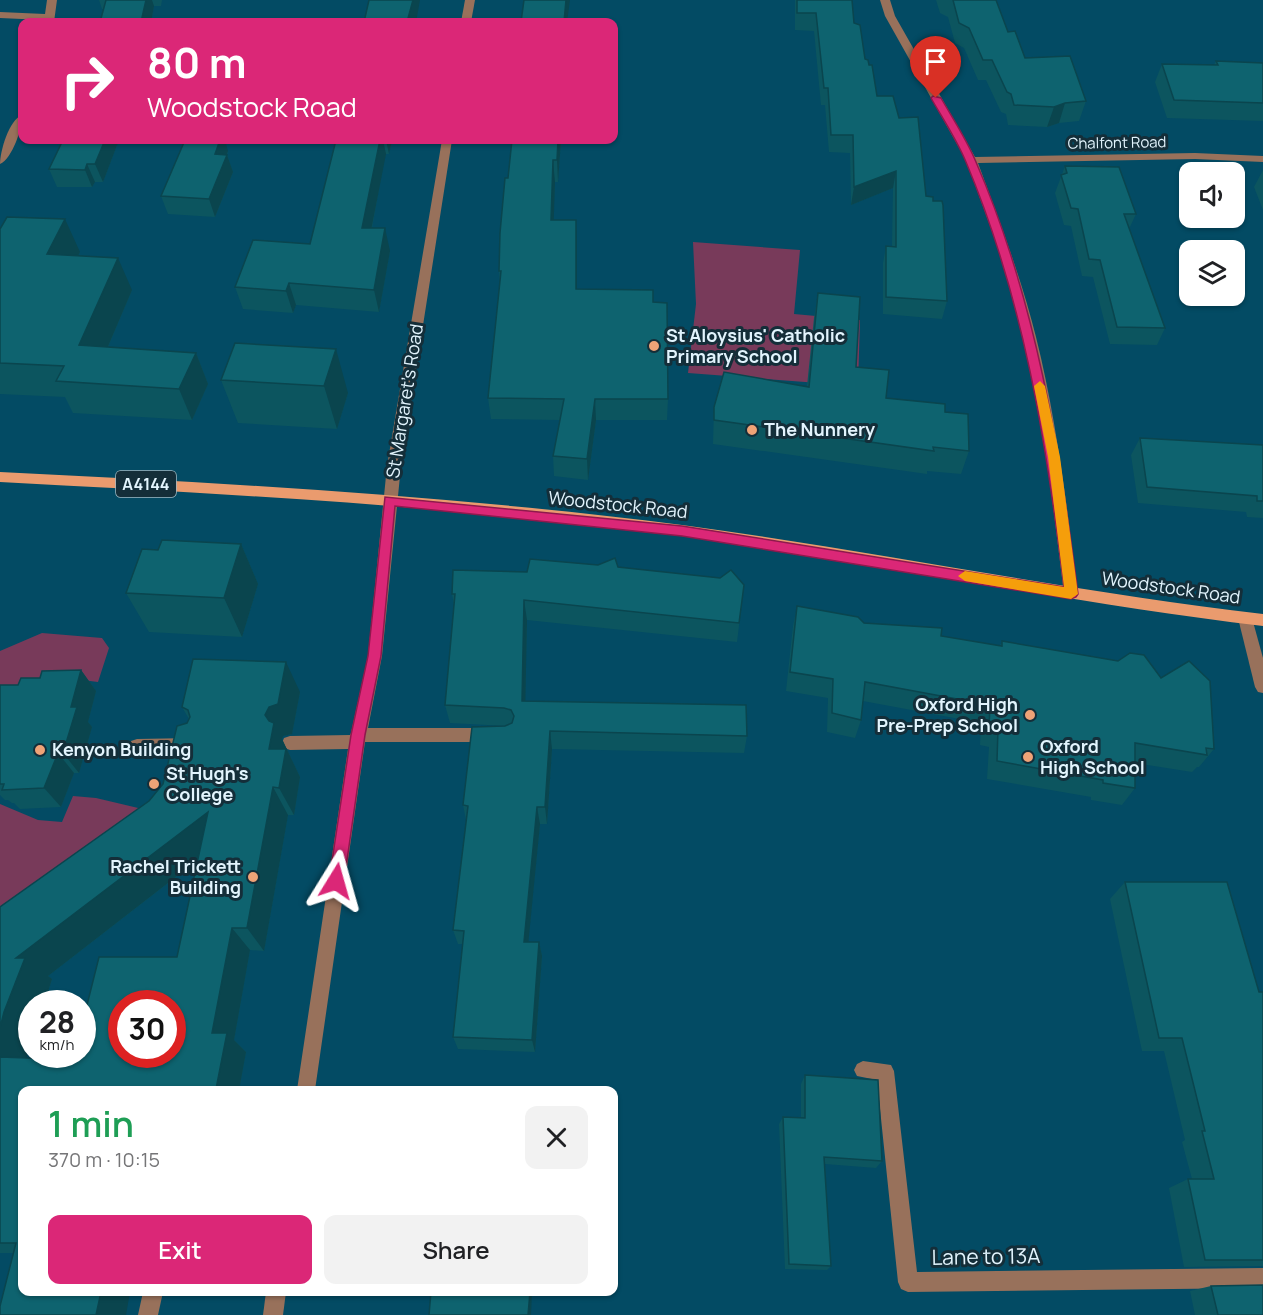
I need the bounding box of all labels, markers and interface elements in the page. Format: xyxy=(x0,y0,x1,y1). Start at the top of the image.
text: 80 m xyxy=(147,33,247,91)
pin xyxy=(910,36,961,98)
icon: right xyxy=(48,42,126,120)
icon: arrive xyxy=(919,45,952,78)
text: Woodstock Road xyxy=(147,88,357,125)
street label: Chalfont Road xyxy=(1067,131,1167,154)
map controls xyxy=(1179,162,1245,306)
button: sound xyxy=(1179,162,1245,228)
button: layers xyxy=(1179,240,1245,306)
street label: St Margaret's Road xyxy=(380,322,428,480)
place label: St Aloysius' Catholic Primary School xyxy=(666,323,845,368)
marker: St Aloysius' Catholic Primary School xyxy=(647,339,661,353)
place label: The Nunnery xyxy=(764,417,875,441)
marker: The Nunnery xyxy=(745,423,759,437)
road number: A4144 xyxy=(116,471,176,497)
street label: Woodstock Road xyxy=(547,485,689,523)
street label: Woodstock Road xyxy=(1100,565,1242,609)
place label: Oxford High Pre-Prep School xyxy=(877,692,1018,737)
marker: Oxford High Pre-Prep School xyxy=(1023,708,1037,722)
place label: Oxford High School xyxy=(1040,734,1145,779)
place label: Kenyon Building xyxy=(52,737,191,761)
marker: Kenyon Building xyxy=(33,743,47,757)
marker: Oxford High School xyxy=(1021,750,1035,764)
place label: St Hugh's College xyxy=(166,761,249,806)
marker: St Hugh's College xyxy=(147,777,161,791)
position arrow xyxy=(304,849,368,913)
place label: Rachel Trickett Building xyxy=(110,854,241,899)
marker: Rachel Trickett Building xyxy=(246,870,260,884)
speed limit sign: 30 xyxy=(108,990,186,1068)
text: 28 xyxy=(39,1001,75,1042)
text: km/h xyxy=(40,1034,74,1055)
text: 1 min xyxy=(48,1099,134,1148)
button: close xyxy=(525,1106,588,1169)
text: 370 m · 10:15 xyxy=(48,1146,160,1173)
button: Exit xyxy=(48,1215,312,1284)
button: Share xyxy=(324,1215,588,1284)
street label: Lane to 13A xyxy=(931,1241,1041,1271)

